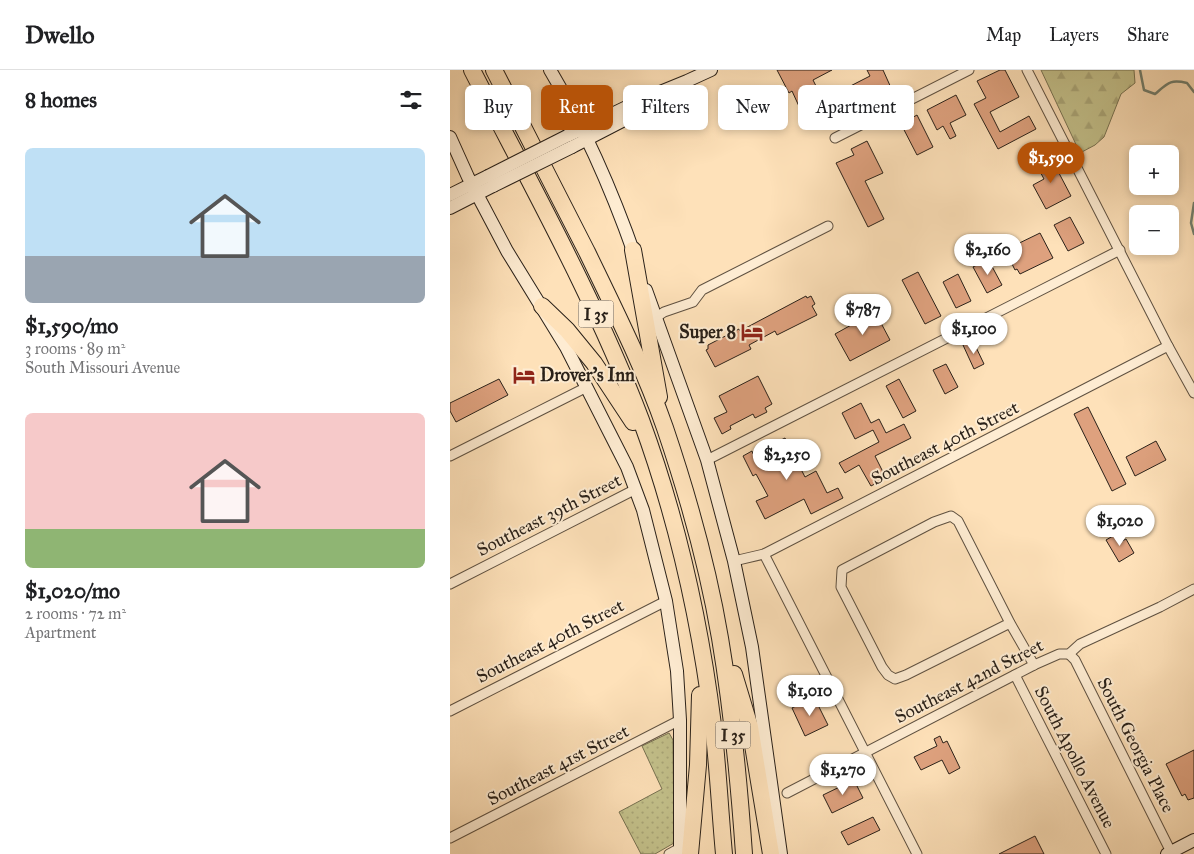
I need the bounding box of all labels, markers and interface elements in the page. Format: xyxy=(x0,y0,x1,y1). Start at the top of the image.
text: Dwello xyxy=(25,20,95,50)
text: Map xyxy=(986,24,1021,46)
text: Layers xyxy=(1049,24,1099,46)
text: Share xyxy=(1127,24,1169,46)
chip: Buy xyxy=(465,85,531,130)
chip: Rent xyxy=(541,85,613,130)
chip: Filters xyxy=(623,85,708,130)
chip: New xyxy=(718,85,788,130)
chip: Apartment xyxy=(798,85,914,130)
icon: filters xyxy=(397,86,425,114)
text: 8 homes xyxy=(25,87,97,113)
pin: $1,590 xyxy=(1010,142,1092,184)
map controls xyxy=(1129,145,1179,255)
button: + xyxy=(1129,145,1179,195)
text: $1,590 xyxy=(1028,148,1074,167)
icon: home xyxy=(180,181,270,271)
button: − xyxy=(1129,205,1179,255)
pin: $2,160 xyxy=(947,234,1029,276)
text: $2,160 xyxy=(965,240,1011,259)
pin: $787 xyxy=(833,294,893,336)
road number: I 35 xyxy=(578,300,614,328)
text: $787 xyxy=(845,300,881,319)
pin: $1,100 xyxy=(933,312,1015,355)
text: $1,590/mo xyxy=(25,313,118,339)
hotel icon: Super 8 xyxy=(739,319,765,345)
text: $1,100 xyxy=(952,319,996,338)
place label: Super 8 xyxy=(679,321,736,344)
text: 3 rooms · 89 m² xyxy=(25,339,125,358)
text: South Missouri Avenue xyxy=(25,358,180,377)
hotel icon: Drover's Inn xyxy=(511,362,537,388)
place label: Drover's Inn xyxy=(540,364,635,386)
street label: Southeast 40th Street xyxy=(867,396,1023,490)
pin: $2,250 xyxy=(746,438,828,481)
text: $2,250 xyxy=(764,445,810,464)
icon: home xyxy=(180,446,270,536)
street label: Southeast 39th Street xyxy=(473,469,625,561)
pin: $1,020 xyxy=(1079,504,1161,547)
text: $1,020 xyxy=(1097,511,1143,530)
text: $1,020/mo xyxy=(25,578,120,604)
street label: Southeast 40th Street xyxy=(472,594,628,688)
text: 2 rooms · 72 m² xyxy=(25,604,126,623)
text: Apartment xyxy=(25,623,97,642)
street label: Southeast 42nd Street xyxy=(891,634,1047,728)
pin: $1,010 xyxy=(769,674,851,717)
street label: South Georgia Place xyxy=(1092,674,1180,817)
text: $1,010 xyxy=(788,681,832,700)
street label: South Apollo Avenue xyxy=(1030,682,1120,832)
street label: Southeast 41st Street xyxy=(483,719,633,810)
road number: I 35 xyxy=(716,722,750,748)
pin: $1,270 xyxy=(802,754,884,796)
text: $1,270 xyxy=(820,760,866,779)

